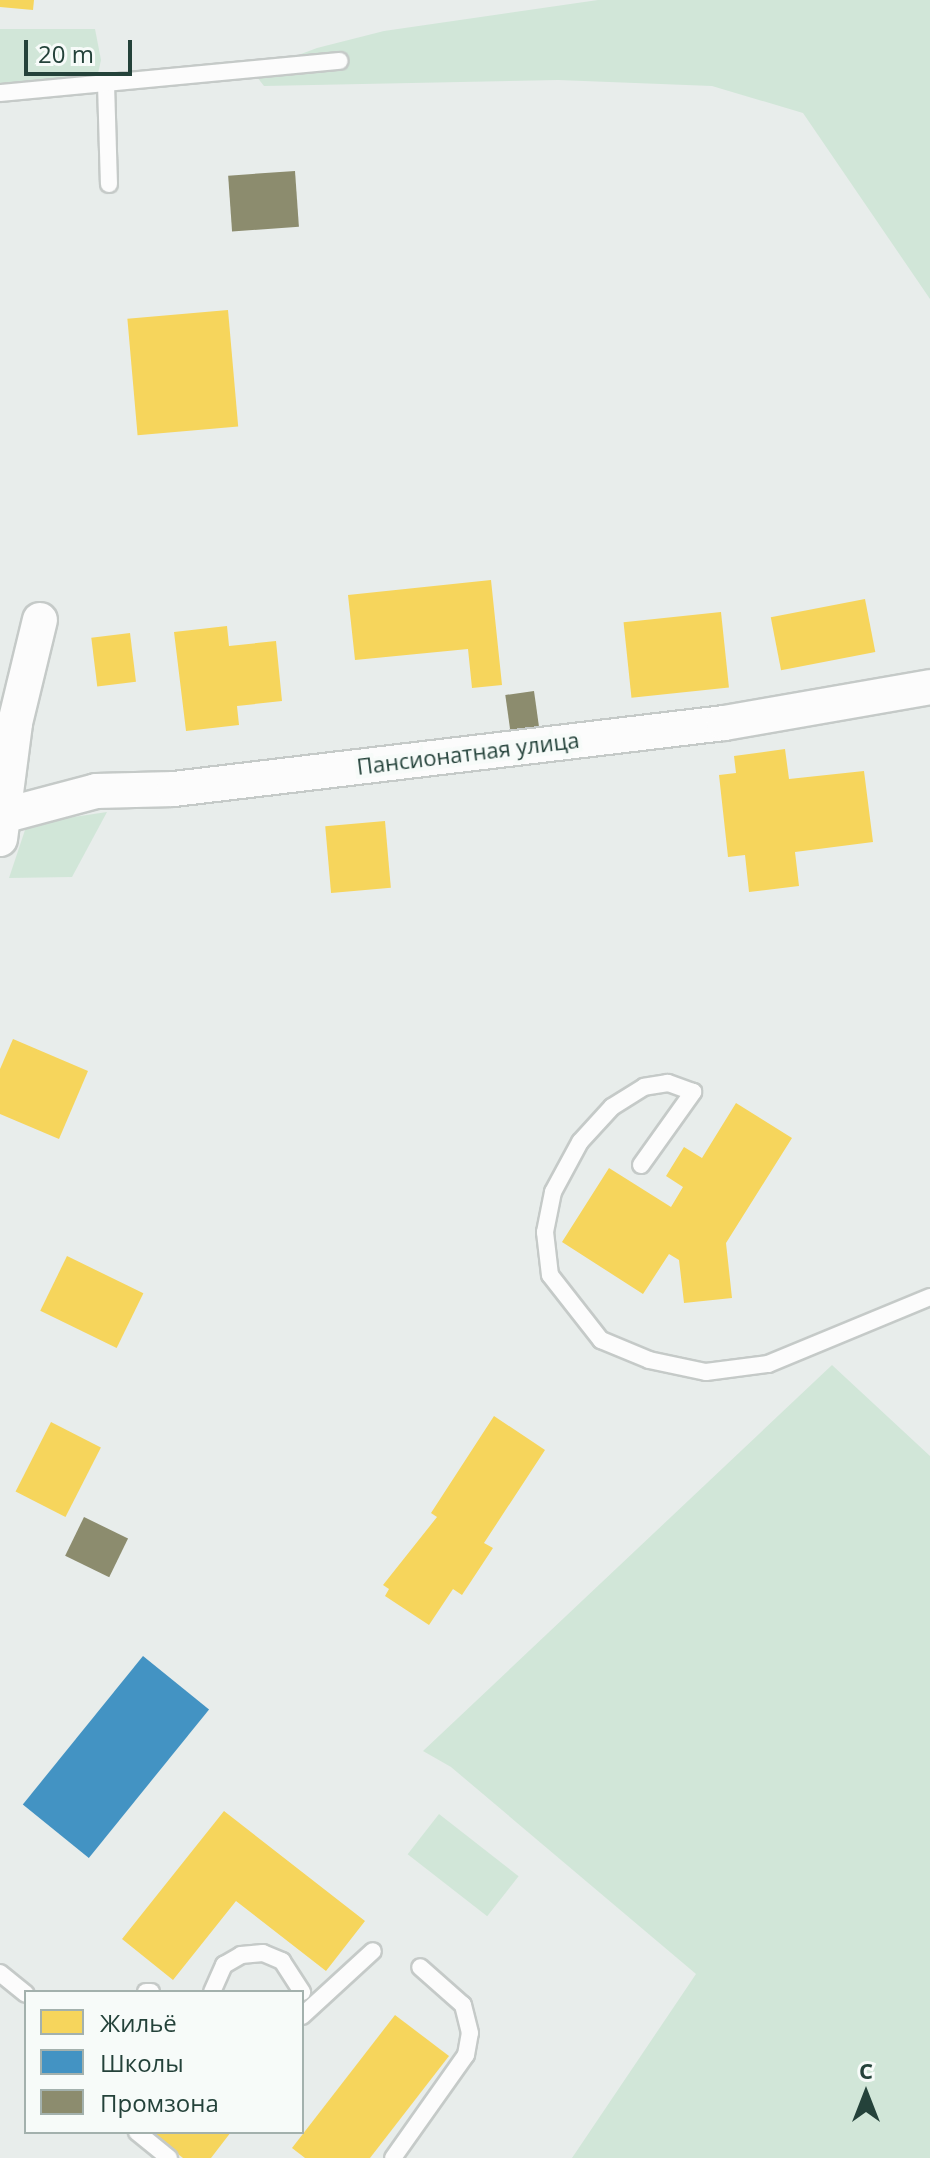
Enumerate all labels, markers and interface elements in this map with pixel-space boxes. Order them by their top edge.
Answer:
scale bar [28,24,136,74]
text: 20 m [38,37,94,70]
street label: Пансионатная улица [355,726,581,780]
legend [24,1990,304,2134]
text: Жильё [100,2006,177,2039]
text: Школы [100,2046,184,2079]
north arrow [826,2054,906,2134]
text: С [859,2055,873,2085]
text: Промзона [100,2086,219,2119]

